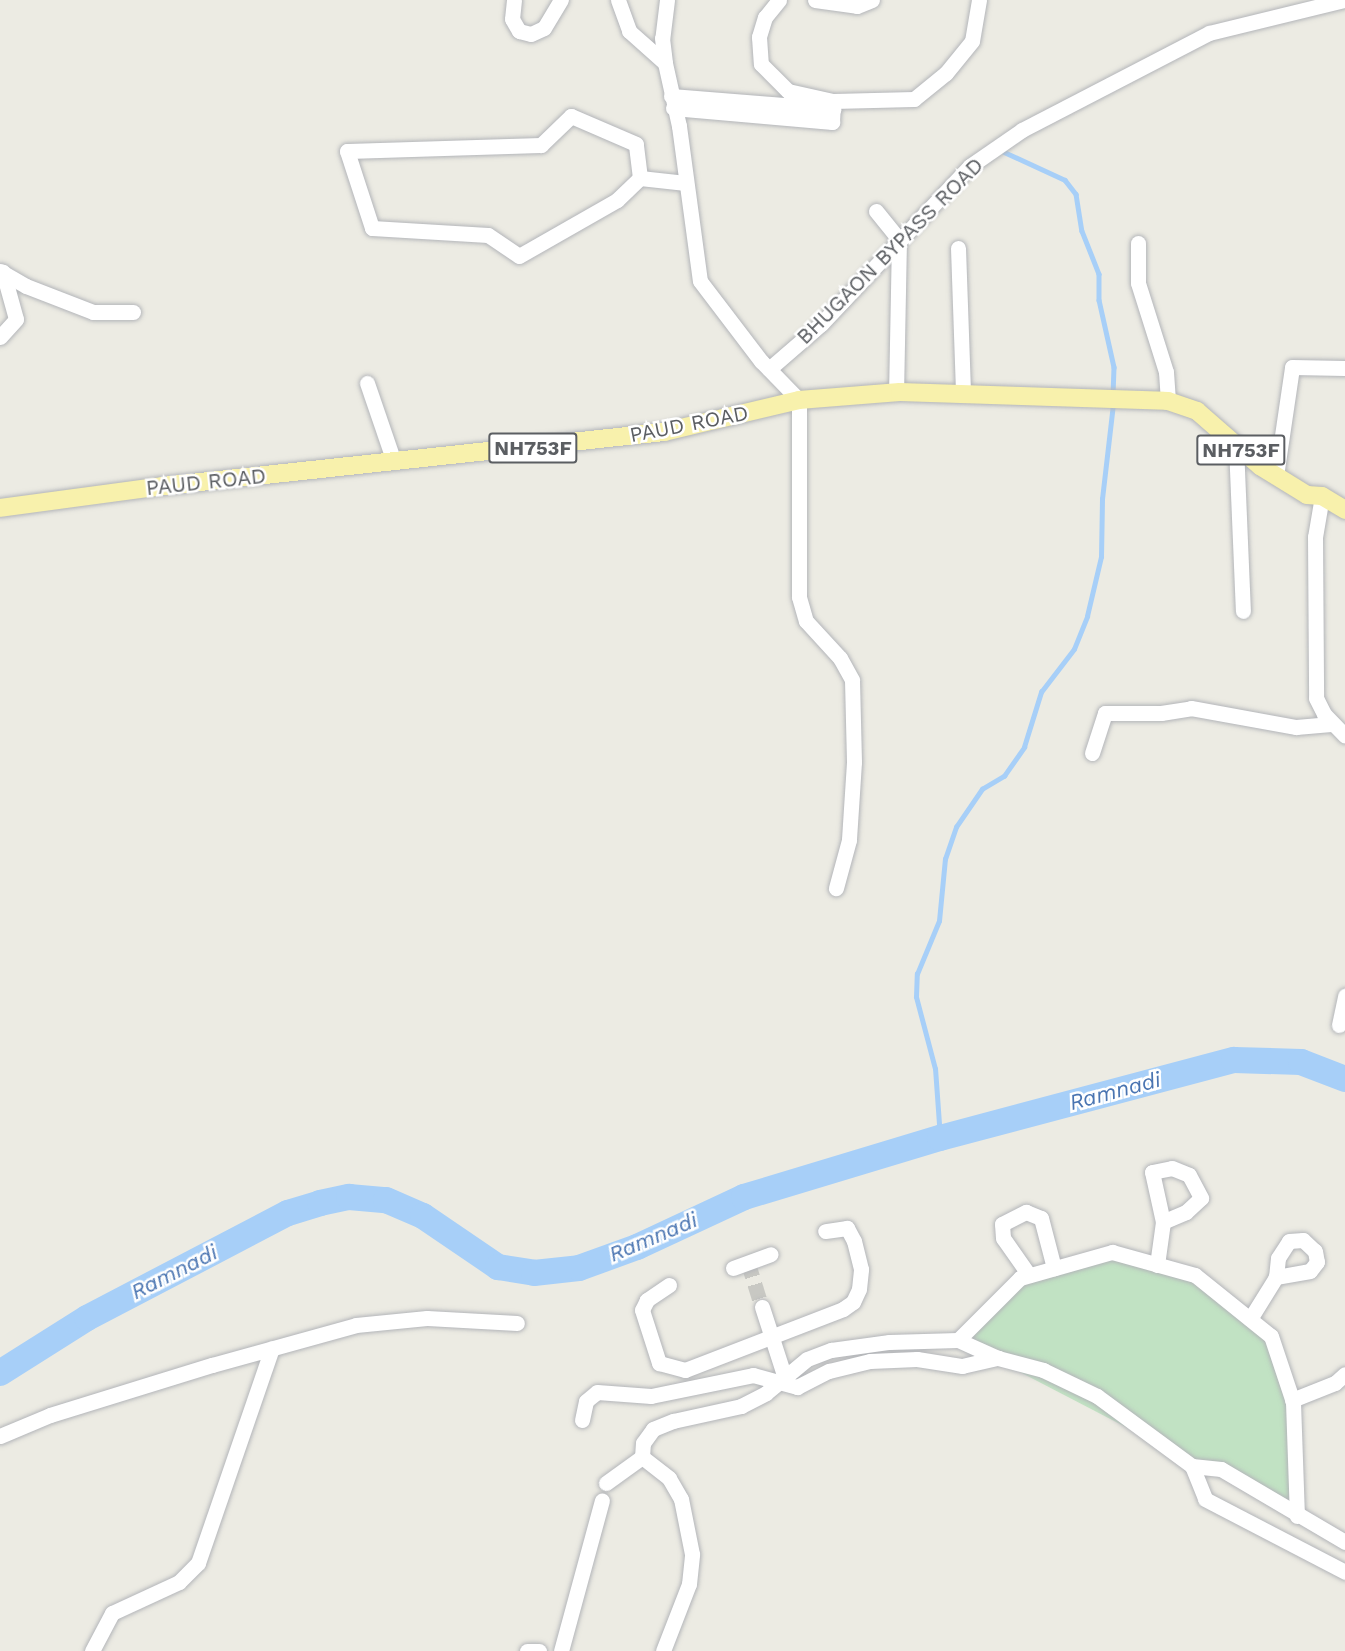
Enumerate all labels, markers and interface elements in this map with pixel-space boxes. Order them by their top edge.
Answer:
street label: BHUGAON BYPASS ROAD [791,152,989,350]
street label: PAUD ROAD [627,400,751,448]
road number: NH753F [488,431,578,465]
road number: NH753F [1196,433,1286,467]
street label: PAUD ROAD [145,463,267,501]
water label: Ramnadi [1066,1066,1164,1116]
water label: Ramnadi [605,1207,701,1267]
water label: Ramnadi [126,1239,222,1305]

